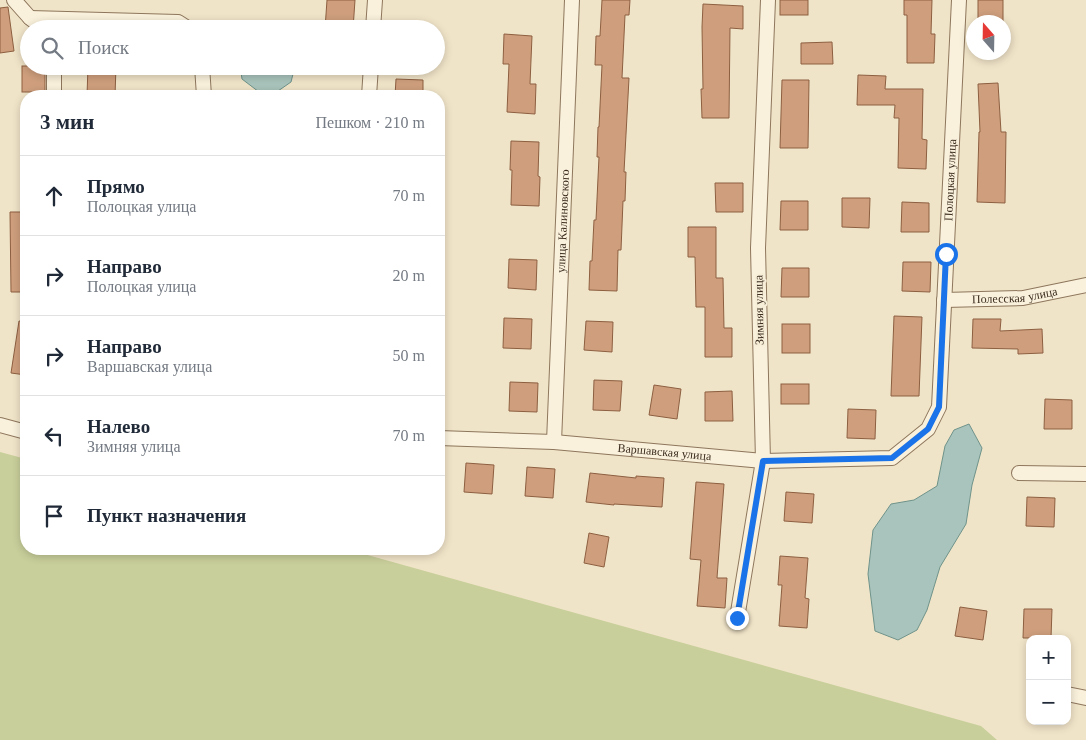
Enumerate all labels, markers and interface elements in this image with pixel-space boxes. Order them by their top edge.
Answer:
north arrow [966,15,1011,60]
search box [20,20,445,75]
icon: search [38,34,66,62]
text: Поиск [78,37,129,58]
text: 3 мин [40,110,94,134]
text: Пешком · 210 m [315,114,425,131]
street label: Полоцкая улица [941,138,959,221]
street label: улица Калиновского [554,169,572,273]
text: Прямо [87,176,145,197]
icon: ahead [40,182,68,210]
text: 70 m [393,187,425,204]
text: Полоцкая улица [87,198,196,215]
route start [935,243,958,266]
text: Направо [87,256,162,277]
icon: right [40,262,68,290]
text: 20 m [393,267,425,284]
street label: Зимняя улица [751,274,767,345]
text: Полоцкая улица [87,278,196,295]
street label: Полесская улица [972,284,1059,306]
text: Направо [87,336,162,357]
icon: right [40,342,68,370]
text: 50 m [393,347,425,364]
text: Варшавская улица [87,358,212,375]
text: Налево [87,416,150,437]
icon: left [40,422,68,450]
text: 70 m [393,427,425,444]
text: Зимняя улица [87,438,181,455]
street label: Варшавская улица [617,441,713,463]
icon: arrive [40,502,68,530]
text: Пункт назначения [87,505,246,526]
route end [726,607,749,630]
map controls [1026,635,1071,725]
button: + [1026,635,1071,680]
button: − [1026,680,1071,725]

